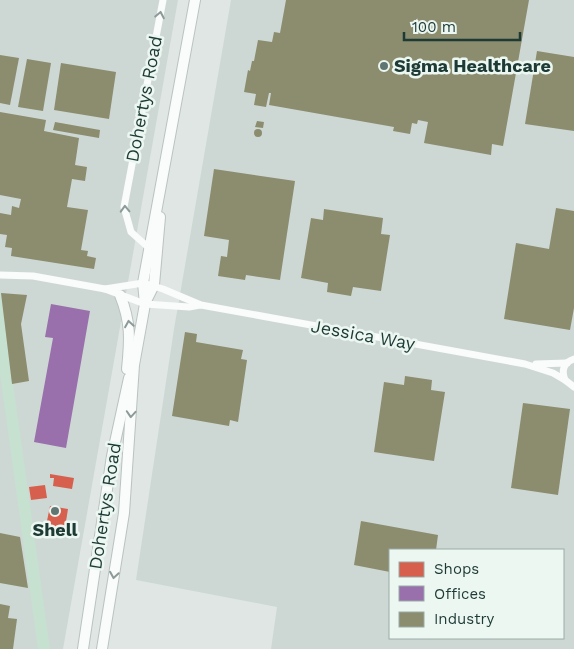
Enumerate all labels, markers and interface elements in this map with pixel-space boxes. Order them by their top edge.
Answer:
one-way arrow [154,10,164,19]
scale bar [404,10,520,42]
text: 100 m [412,18,456,36]
street label: Dohertys Road [121,34,166,164]
place label: Sigma Healthcare [394,55,551,76]
marker: Sigma Healthcare [378,60,390,72]
one-way arrow [120,204,131,212]
street label: Jessica Way [309,315,417,354]
one-way arrow [124,320,135,328]
one-way arrow [125,410,136,418]
street label: Dohertys Road [84,441,125,571]
marker: Shell [49,505,61,517]
place label: Shell [33,519,78,540]
legend [389,549,564,639]
text: Shops [434,560,479,578]
one-way arrow [109,571,119,580]
text: Offices [434,585,486,603]
text: Industry [434,610,495,628]

